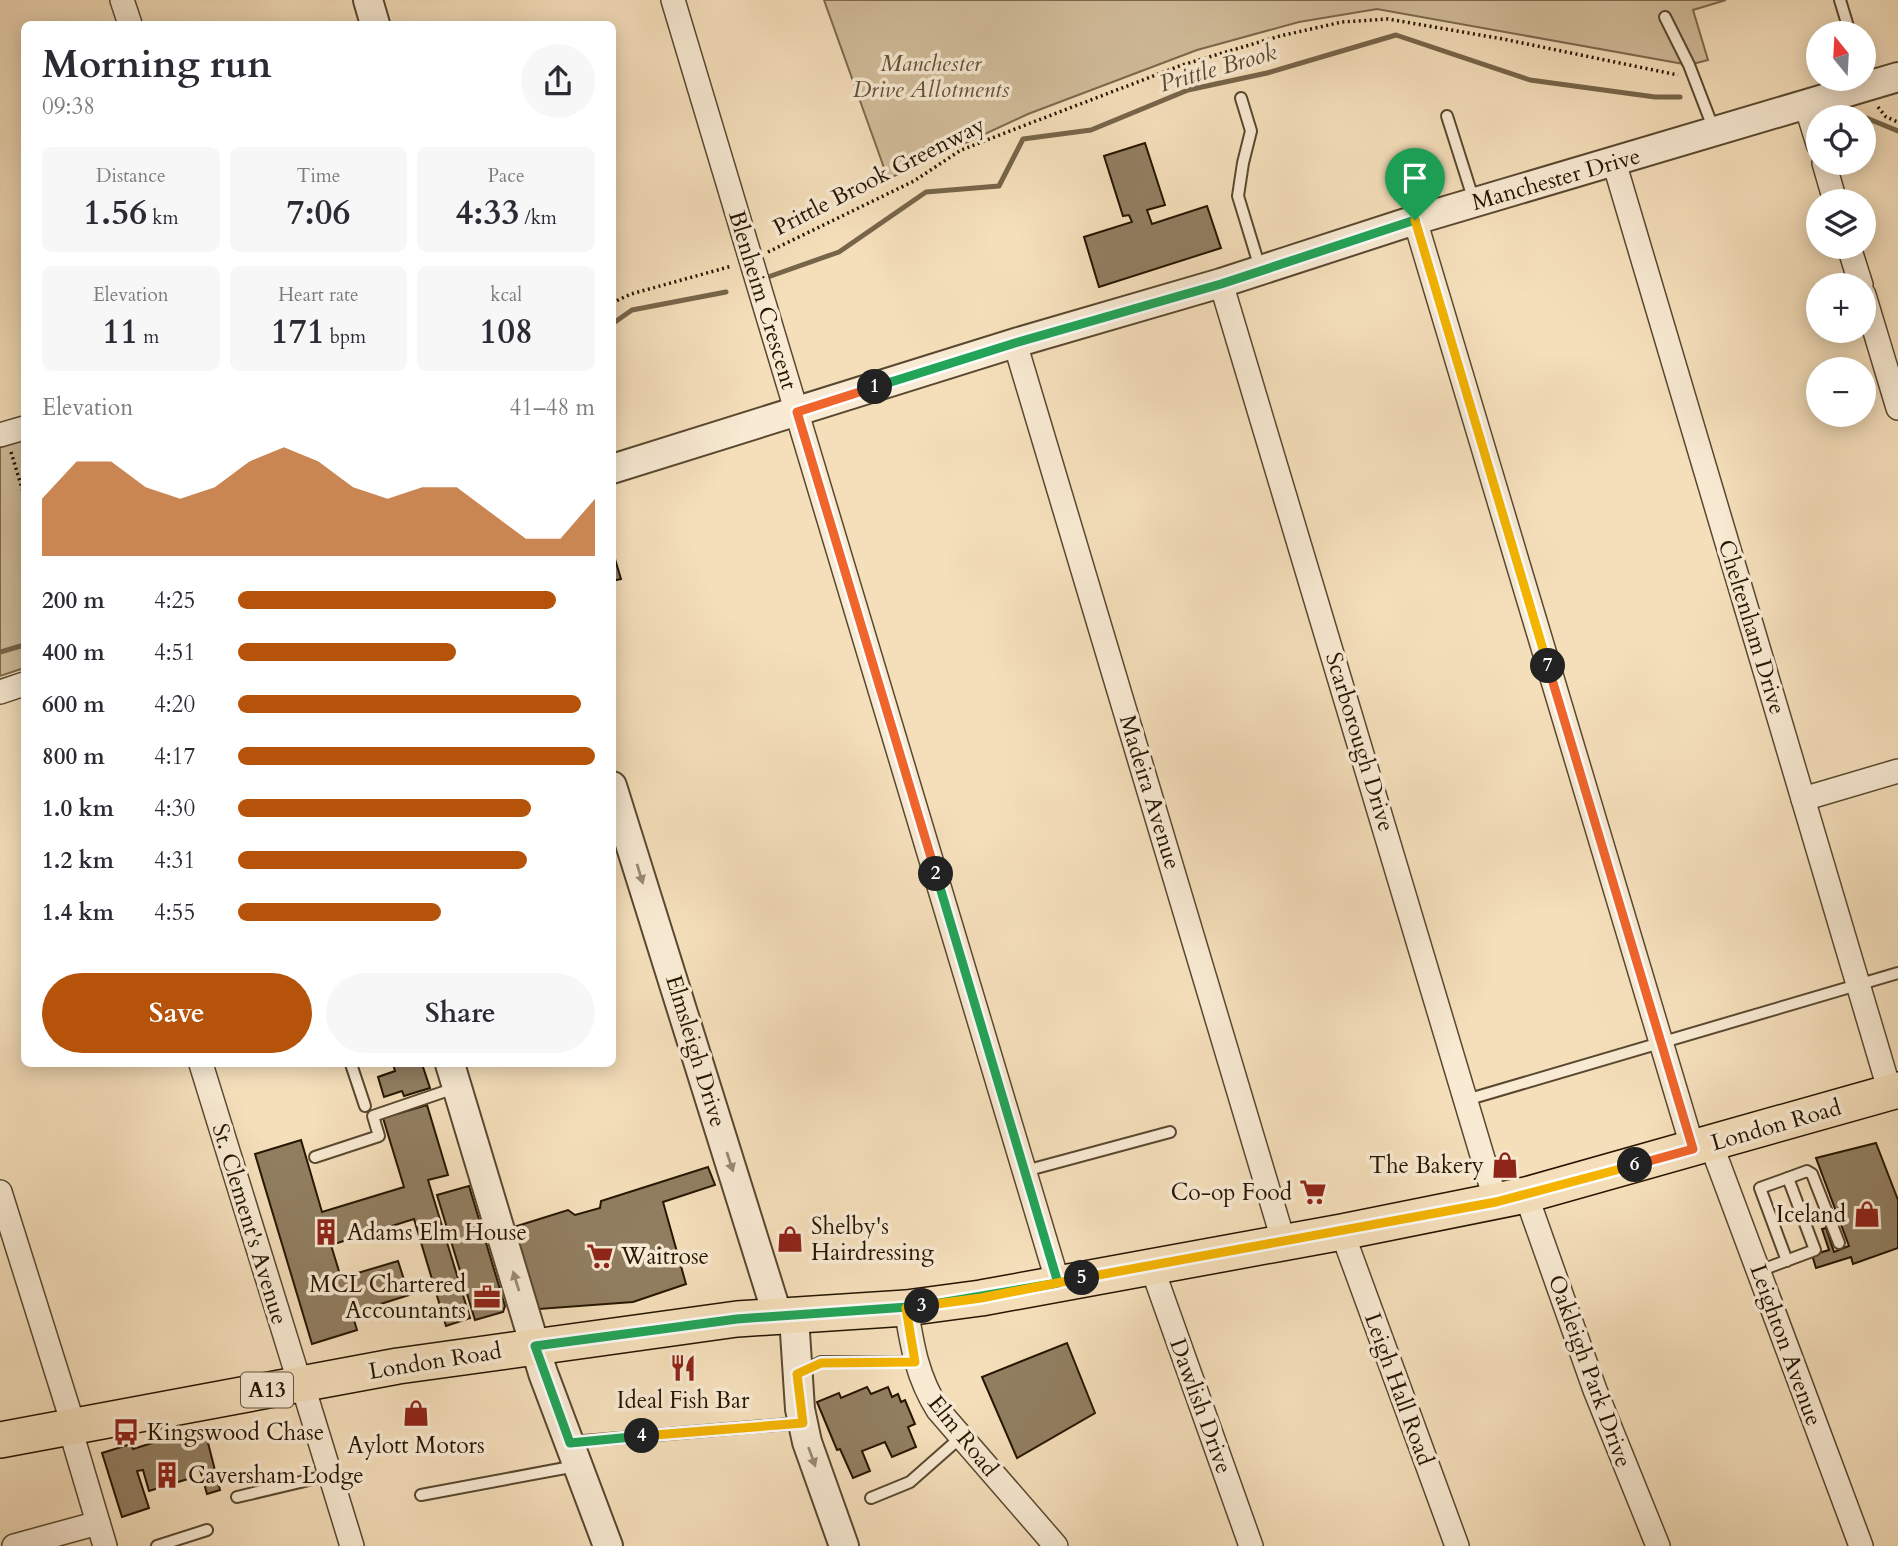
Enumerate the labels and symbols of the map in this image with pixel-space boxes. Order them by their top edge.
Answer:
north arrow [1806,21,1876,91]
water label: Prittle Brook [1156,36,1280,100]
park label: Manchester Drive Allotments [853,48,1009,105]
street label: Prittle Brook Greenway [768,109,990,243]
street label: Manchester Drive [1468,140,1644,218]
pin [1385,148,1445,220]
street label: Blenheim Crescent [721,207,805,393]
pin: 1 [858,370,892,404]
street label: Cheltenham Drive [1711,536,1793,718]
pin: 7 [1530,648,1566,684]
street label: Scarborough Drive [1318,649,1402,835]
street label: Madeira Avenue [1112,711,1188,873]
pin: 2 [918,856,954,892]
one-way arrow [636,864,646,885]
street label: Elmsleigh Drive [658,971,734,1131]
street label: London Road [1707,1091,1845,1158]
street label: St. Clement's Avenue [205,1120,295,1328]
pin: 6 [1618,1148,1652,1182]
place label: The Bakery [1369,1150,1484,1181]
shop icon: The Bakery [1490,1150,1520,1180]
one-way arrow [726,1151,736,1172]
place label: Co-op Food [1171,1177,1293,1208]
supermarket icon: Co-op Food [1298,1177,1328,1207]
place label: Iceland [1776,1199,1847,1230]
shop icon: Iceland [1852,1199,1882,1229]
place label: Shelby's Hairdressing [811,1211,934,1268]
building icon: Adams Elm House [311,1217,341,1247]
place label: Adams Elm House [347,1217,527,1248]
shop icon: Shelby's Hairdressing [775,1224,805,1254]
supermarket icon: Waitrose [585,1241,615,1271]
place label: Waitrose [620,1241,709,1272]
pin: 5 [1064,1260,1100,1296]
street label: Leighton Avenue [1742,1260,1830,1430]
place label: MCL Chartered Accountants [309,1269,467,1326]
one-way arrow [510,1270,520,1291]
street label: Oakleigh Park Drive [1541,1270,1639,1472]
office icon: MCL Chartered Accountants [472,1282,502,1312]
pin: 3 [904,1288,940,1324]
street label: Leigh Hall Road [1357,1308,1441,1470]
street label: Dawlish Drive [1162,1334,1240,1478]
street label: London Road [366,1335,504,1387]
restaurant icon: Ideal Fish Bar [668,1353,698,1383]
road number: A13 [241,1372,293,1408]
place label: Ideal Fish Bar [617,1385,750,1416]
street label: Elm Road [921,1389,1006,1484]
shop icon: Aylott Motors [401,1398,431,1428]
bus stop icon: Kingswood Chase [111,1417,141,1447]
place label: Kingswood Chase [147,1417,324,1448]
pin: 4 [624,1418,660,1454]
place label: Aylott Motors [347,1430,485,1461]
one-way arrow [807,1446,818,1467]
building icon: Caversham Lodge [152,1460,182,1490]
place label: Caversham Lodge [188,1460,364,1491]

